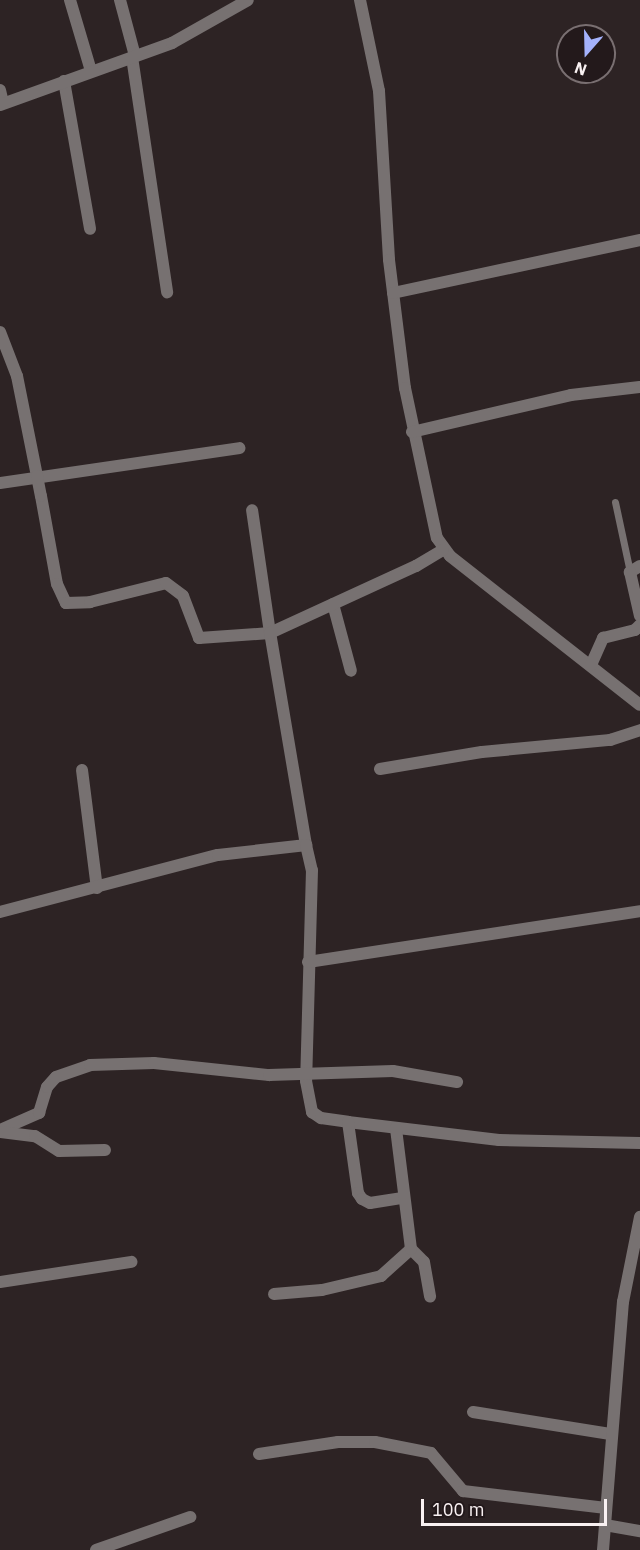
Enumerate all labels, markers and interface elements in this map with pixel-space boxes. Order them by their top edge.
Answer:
north arrow [556,24,616,84]
text: N [572,58,589,80]
scale bar [424,1487,610,1525]
text: 100 m [432,1498,484,1521]

